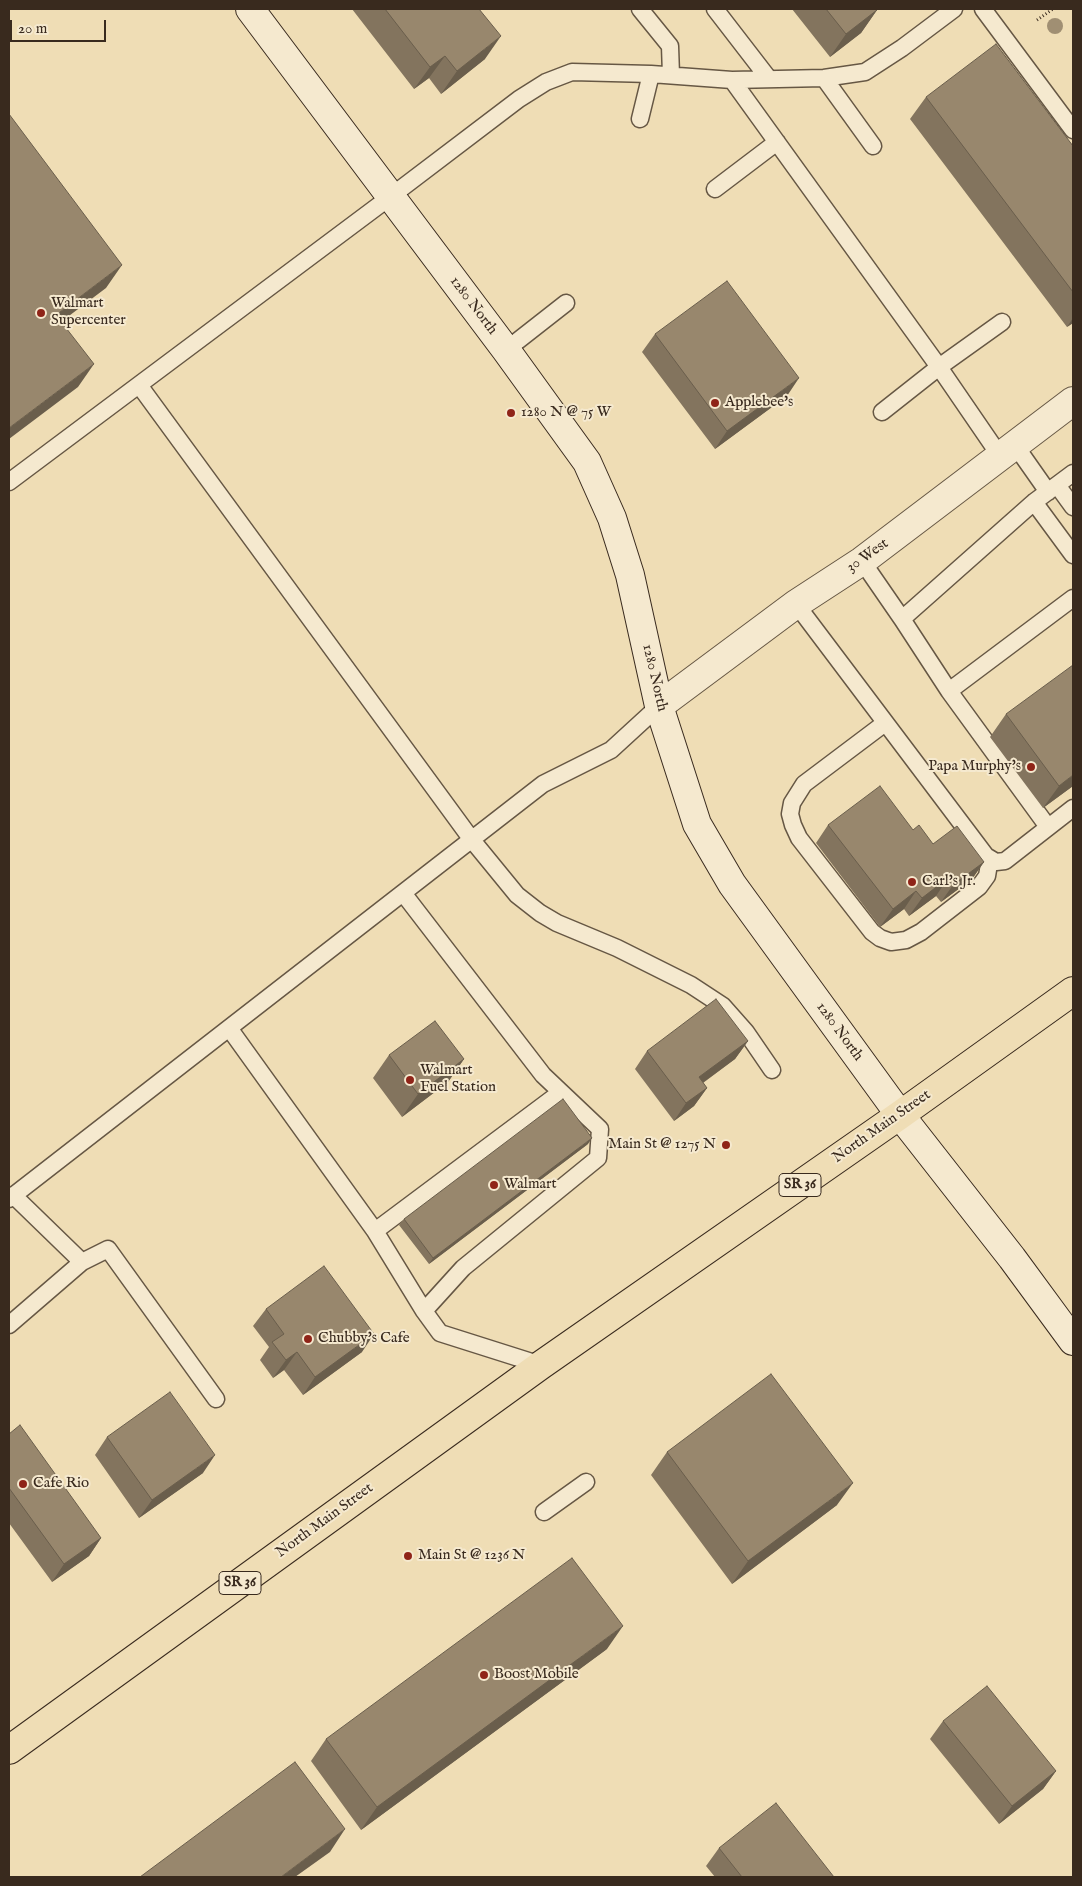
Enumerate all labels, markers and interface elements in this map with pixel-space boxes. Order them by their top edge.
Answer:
scale bar [12,10,109,42]
text: 20 m [18,19,47,38]
street label: 1280 North [445,273,501,339]
place label: Walmart Supercenter [51,295,126,330]
marker: Walmart Supercenter [35,307,47,319]
place label: Applebee's [725,394,793,412]
marker: Applebee's [709,397,721,409]
place label: 1280 N @ 75 W [521,404,611,422]
marker: 1280 N @ 75 W [505,407,517,419]
street label: 30 West [844,535,892,577]
street label: 1280 North [638,643,670,713]
place label: Papa Murphy's [928,758,1021,776]
marker: Papa Murphy's [1025,761,1037,773]
place label: Carl's Jr. [922,873,976,891]
marker: Carl's Jr. [906,876,918,888]
street label: 1280 North [812,999,866,1065]
place label: Walmart Fuel Station [420,1062,496,1097]
marker: Walmart Fuel Station [404,1074,416,1086]
street label: North Main Street [829,1086,935,1168]
place label: Main St @ 1275 N [608,1136,716,1154]
marker: Main St @ 1275 N [720,1139,732,1151]
road number: SR 36 [779,1174,821,1196]
place label: Walmart [504,1176,557,1194]
marker: Walmart [488,1179,500,1191]
place label: Chubby's Cafe [318,1330,410,1348]
marker: Chubby's Cafe [302,1333,314,1345]
place label: Cafe Rio [33,1475,89,1493]
marker: Cafe Rio [17,1478,29,1490]
street label: North Main Street [273,1480,377,1562]
place label: Main St @ 1236 N [418,1547,525,1565]
marker: Main St @ 1236 N [402,1550,414,1562]
road number: SR 36 [219,1572,261,1595]
place label: Boost Mobile [494,1666,579,1684]
marker: Boost Mobile [478,1669,490,1681]

